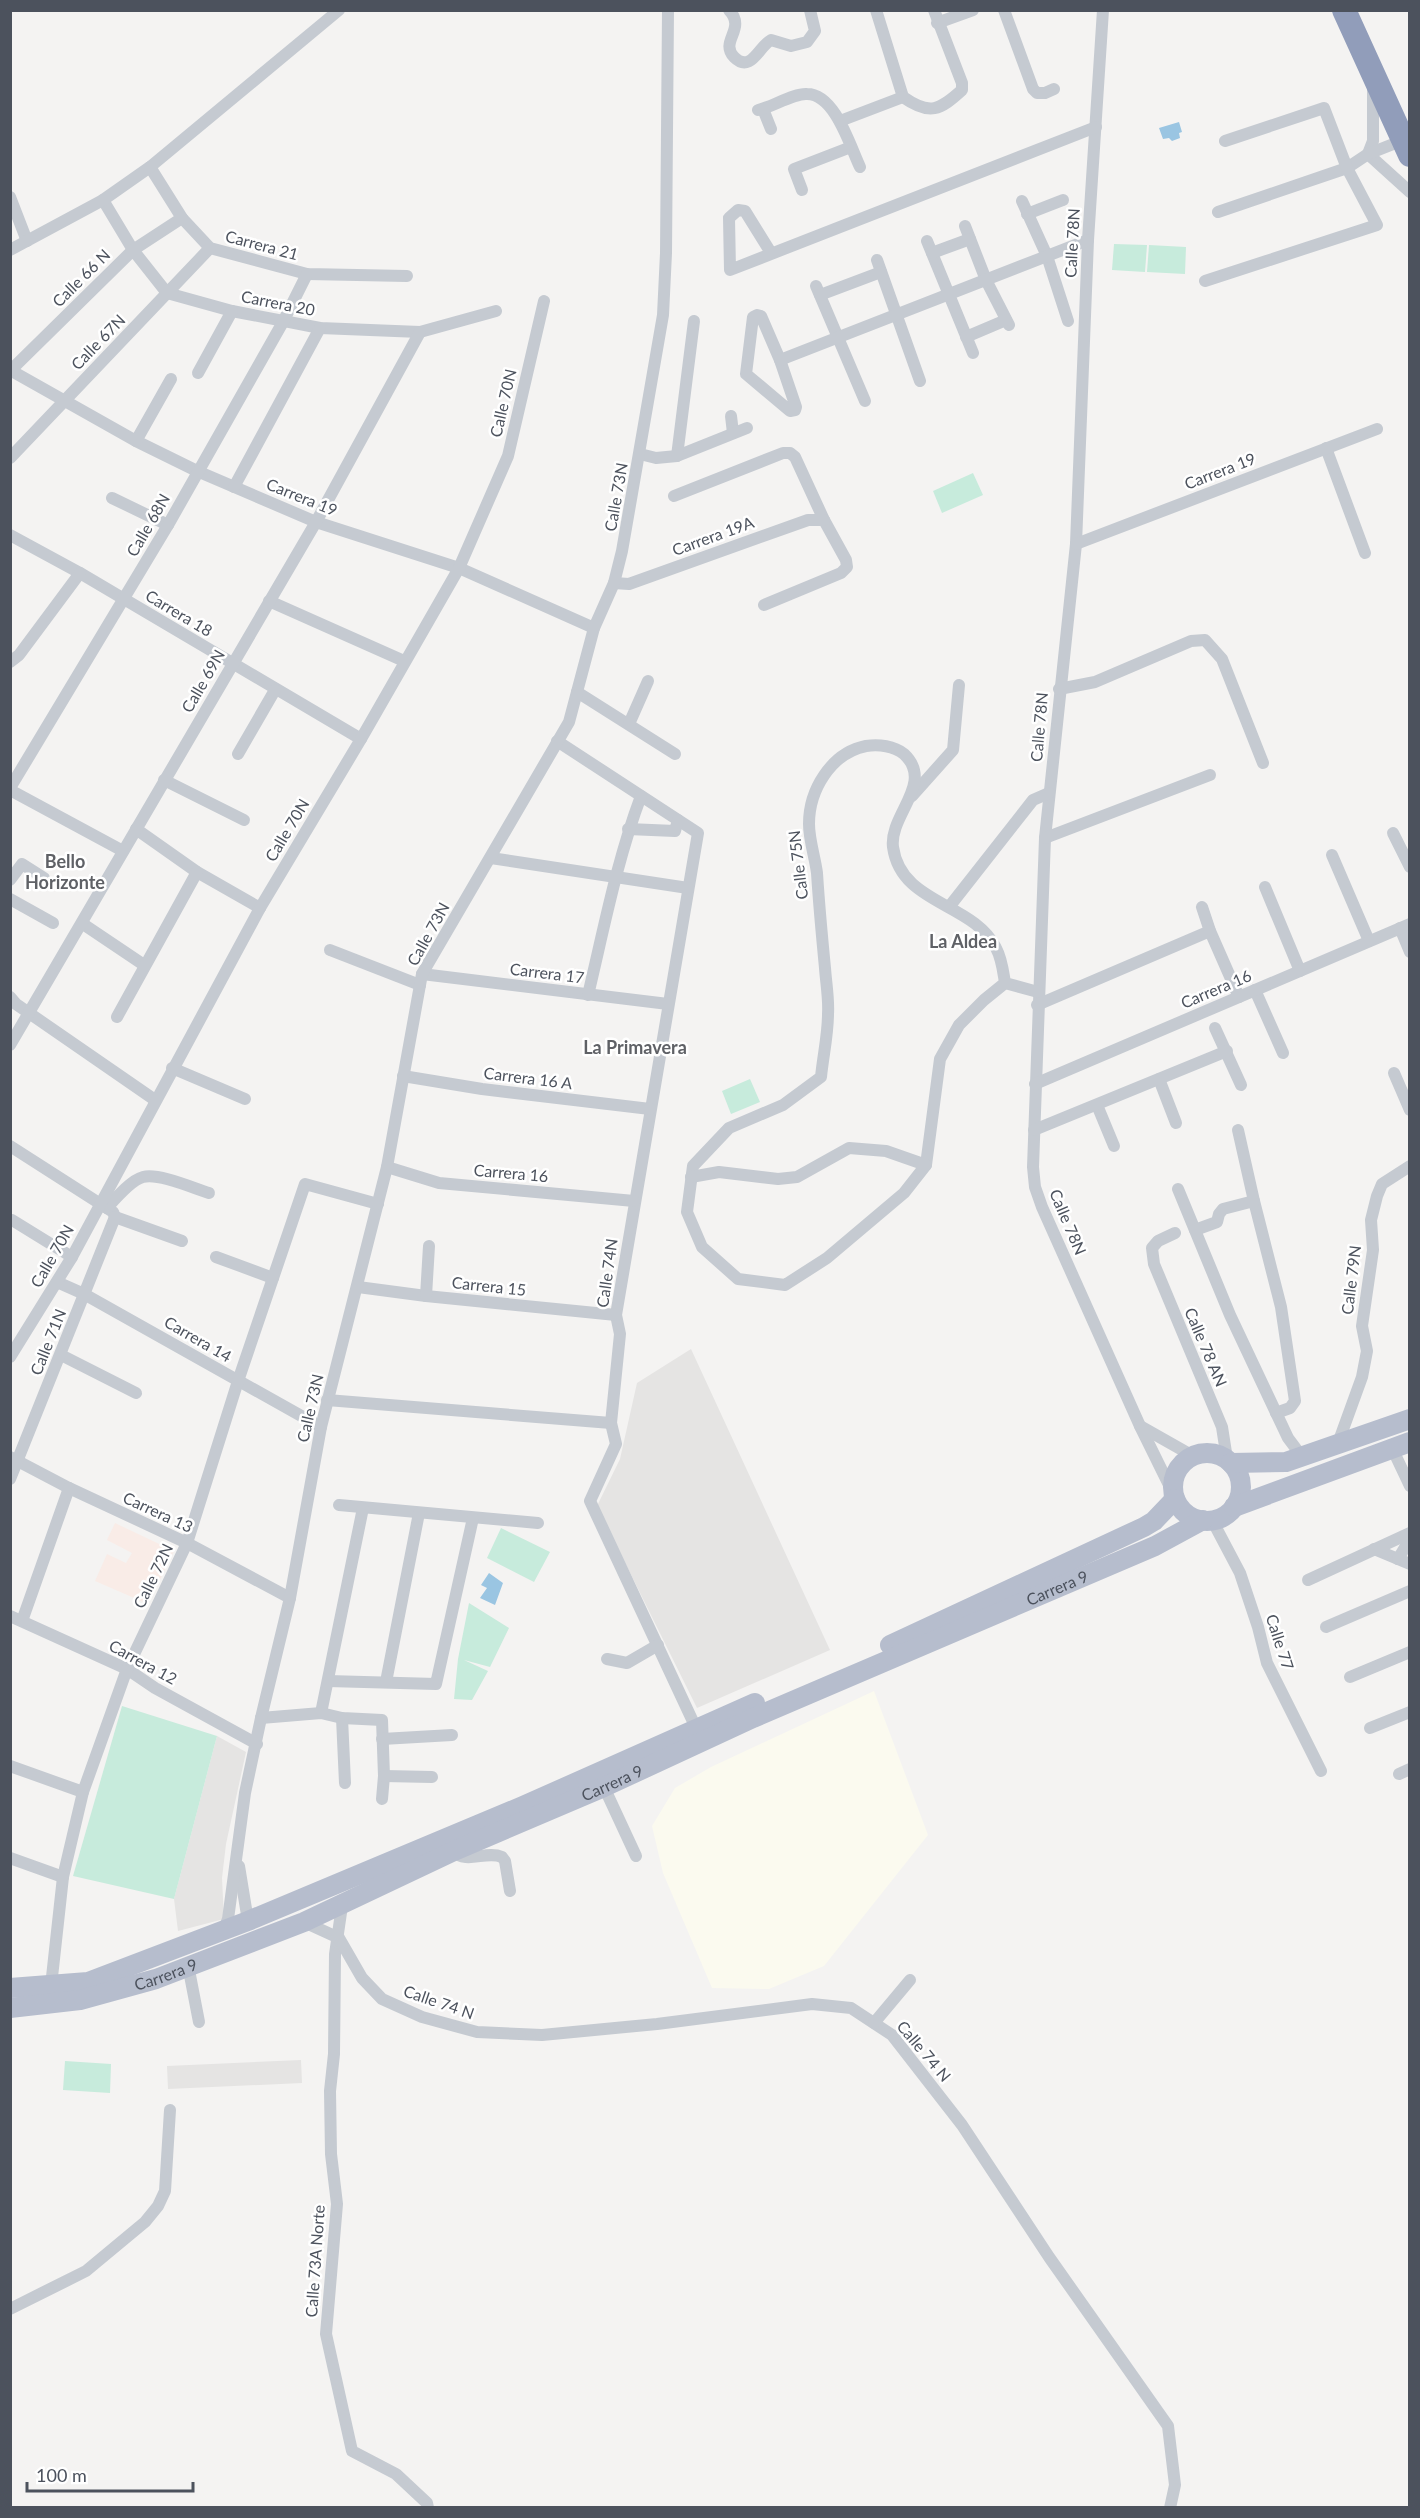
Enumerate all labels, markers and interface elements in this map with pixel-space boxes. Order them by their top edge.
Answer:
street label: Calle 78N [1060,208,1083,278]
street label: Carrera 21 [224,226,301,263]
street label: Calle 66 N [48,245,113,310]
street label: Carrera 20 [240,286,317,319]
street label: Calle 67N [67,310,129,373]
street label: Calle 70N [485,367,520,439]
street label: Carrera 19 [1182,448,1258,493]
street label: Calle 73N [600,461,631,533]
street label: Carrera 19 [264,474,340,519]
street label: Calle 68N [122,490,173,560]
street label: Carrera 19A [669,512,756,559]
street label: Carrera 18 [142,585,216,640]
street label: Calle 69N [177,646,228,716]
street label: Calle 78N [1026,692,1051,762]
street label: Calle 70N [261,795,313,864]
street label: Calle 75N [784,829,811,901]
district label: Bello Horizonte [25,850,105,893]
street label: Calle 73N [402,899,453,969]
district label: La Aldea [929,930,997,952]
street label: Carrera 17 [509,959,585,986]
street label: Carrera 16 [1178,965,1254,1012]
district label: La Primavera [583,1036,687,1058]
street label: Carrera 16 A [483,1063,574,1092]
street label: Carrera 16 [473,1160,549,1185]
street label: Calle 78N [1046,1186,1091,1258]
street label: Calle 70N [26,1221,77,1291]
street label: Calle 74N [592,1237,621,1309]
street label: Calle 79N [1337,1244,1364,1316]
street label: Carrera 15 [451,1272,527,1299]
street label: Calle 78 AN [1181,1304,1232,1389]
street label: Calle 71N [26,1306,69,1378]
street label: Carrera 14 [161,1312,235,1365]
street label: Calle 73N [292,1372,327,1444]
street label: Carrera 13 [120,1487,196,1536]
street label: Calle 72N [129,1540,176,1611]
street label: Carrera 9 [1023,1566,1091,1609]
street label: Calle 77 [1263,1612,1298,1672]
street label: Carrera 12 [106,1635,181,1688]
street label: Carrera 9 [578,1760,646,1805]
street label: Carrera 9 [132,1954,200,1994]
street label: Calle 74 N [401,1981,477,2022]
street label: Calle 74 N [893,2016,955,2085]
street label: Calle 73A Norte [301,2204,328,2318]
scale bar [27,2455,194,2493]
text: 100 m [36,2464,87,2486]

